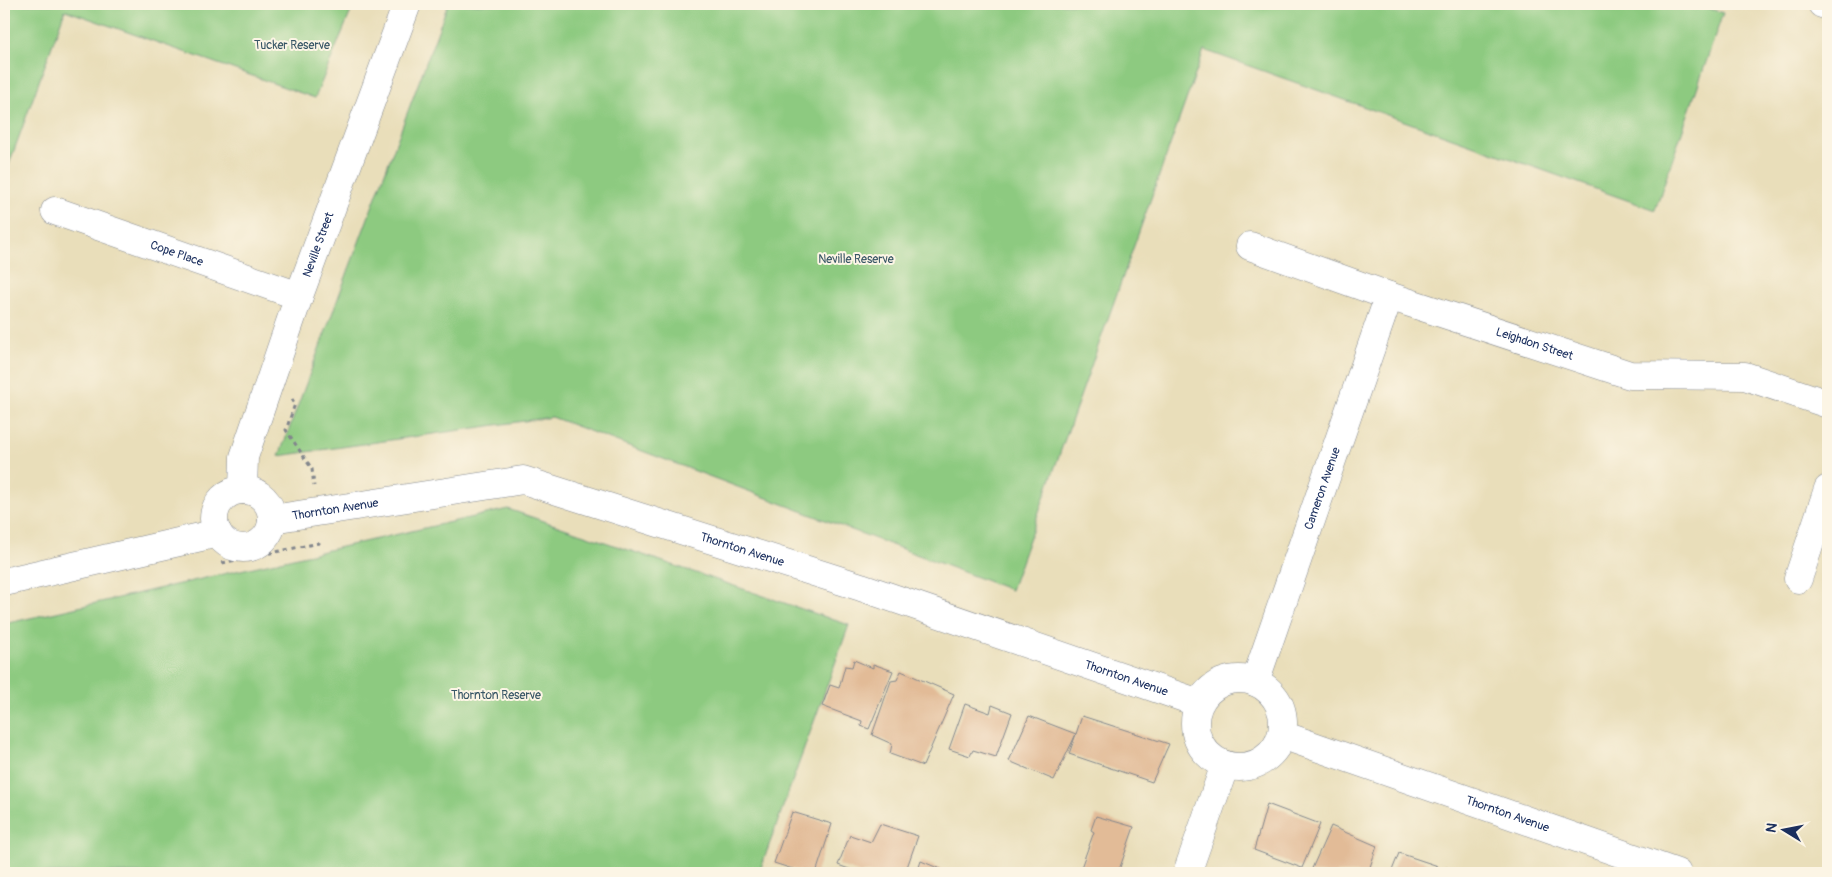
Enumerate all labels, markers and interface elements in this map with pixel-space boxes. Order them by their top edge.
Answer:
park label: Tucker Reserve [254,38,330,53]
street label: Neville Street [300,210,337,279]
street label: Cope Place [148,238,205,270]
park label: Neville Reserve [818,252,894,267]
street label: Leighdon Street [1494,325,1575,364]
street label: Cameron Avenue [1301,445,1344,532]
street label: Thornton Avenue [291,496,380,524]
street label: Thornton Avenue [698,530,786,570]
street label: Thornton Avenue [1082,657,1170,700]
park label: Thornton Reserve [451,688,541,703]
street label: Thornton Avenue [1464,793,1551,836]
north arrow [1760,804,1810,854]
text: N [1762,822,1781,834]

